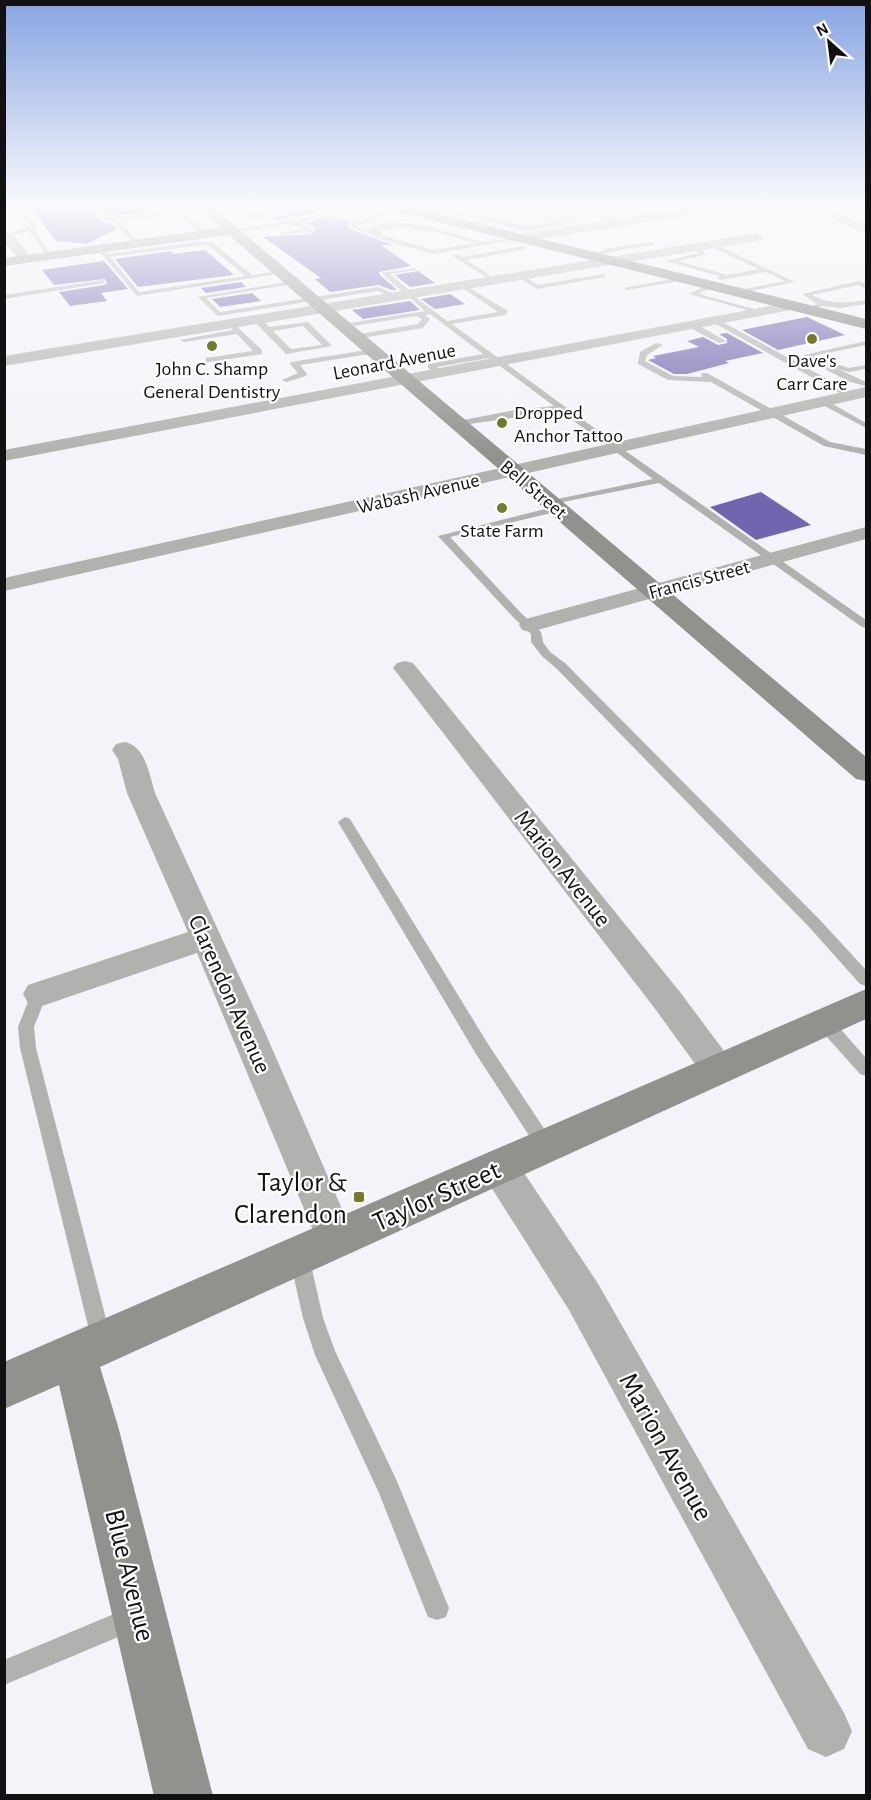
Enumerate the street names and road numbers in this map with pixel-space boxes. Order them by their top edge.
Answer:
street label: Leonard Avenue [331,340,457,384]
street label: Bell Street [496,456,571,524]
street label: Wabash Avenue [355,470,481,518]
street label: Francis Street [646,557,753,603]
street label: Marion Avenue [509,806,615,932]
street label: Clarendon Avenue [183,912,275,1077]
street label: Taylor Street [369,1156,505,1237]
street label: Marion Avenue [613,1368,717,1526]
street label: Blue Avenue [99,1506,159,1645]

